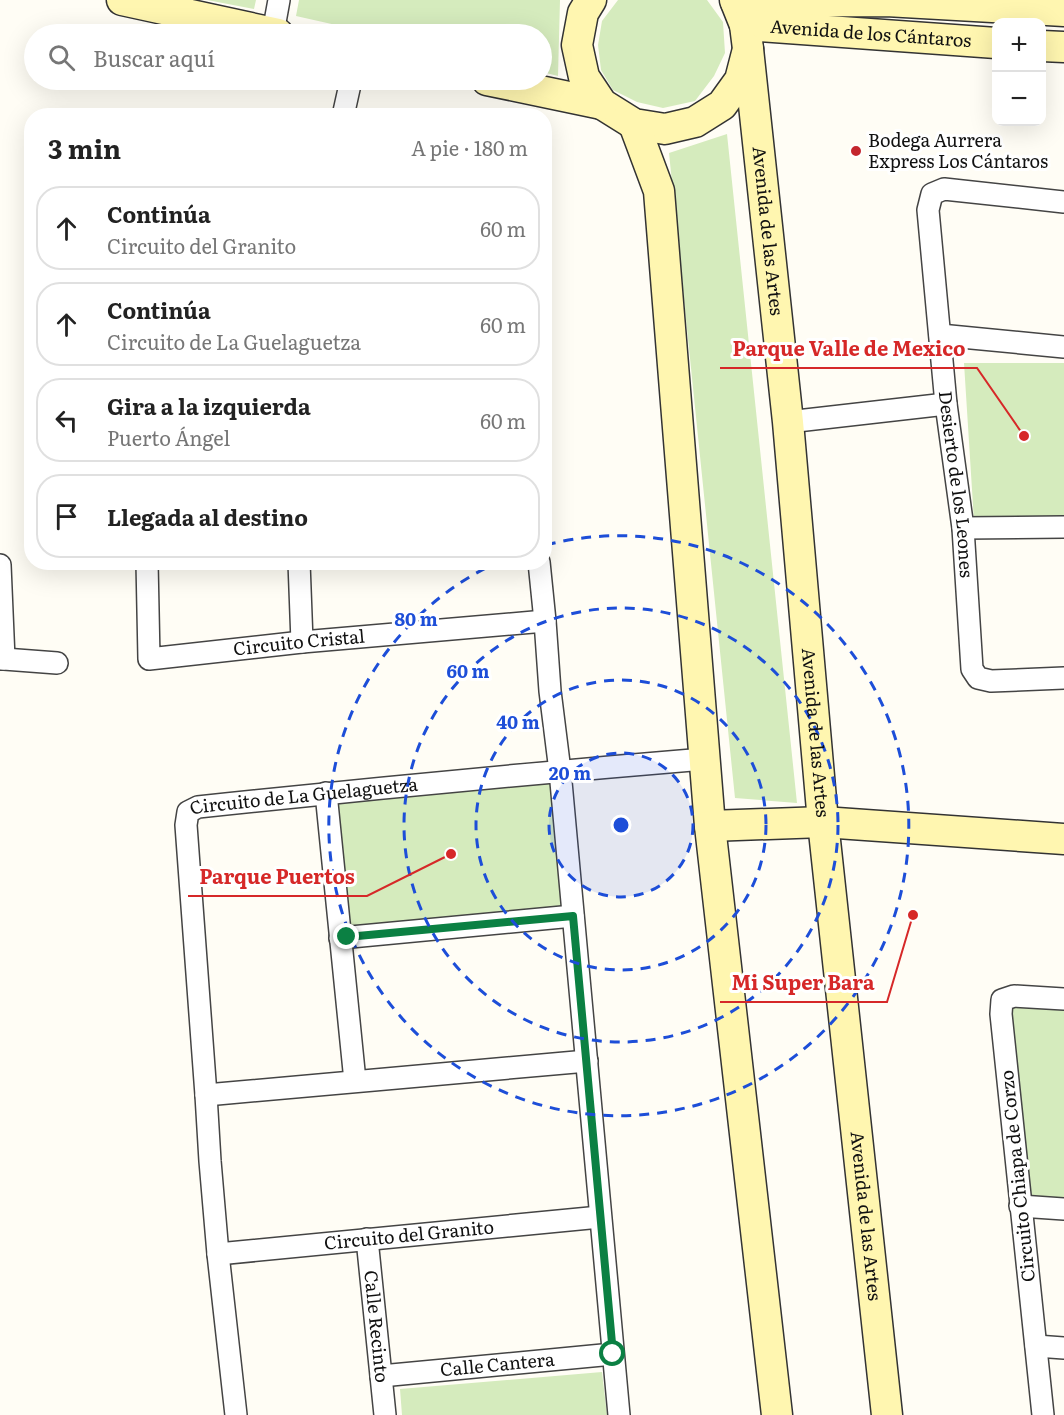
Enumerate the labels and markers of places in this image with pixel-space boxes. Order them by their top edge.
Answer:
place label: Bodega Aurrera Express Los Cántaros [868,126,1048,174]
marker: Bodega Aurrera Express Los Cántaros [849,144,863,158]
callout: Parque Valle de Mexico [720,330,977,368]
centre of rings [611,815,631,835]
callout: Parque Puertos [188,858,367,896]
callout: Mi Super Bara [720,964,887,1002]

